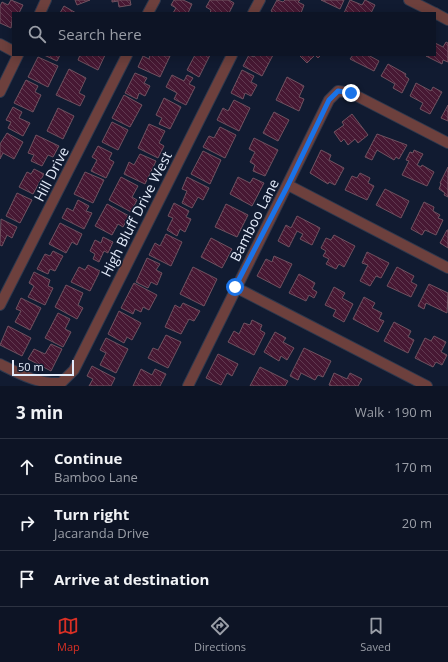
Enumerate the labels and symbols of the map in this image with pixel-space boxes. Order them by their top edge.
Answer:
route end [342,84,360,102]
street label: Hill Drive [29,143,73,205]
street label: High Bluff Drive West [96,148,176,280]
street label: Bamboo Lane [225,175,283,265]
route start [226,278,244,296]
scale bar [12,358,74,377]

